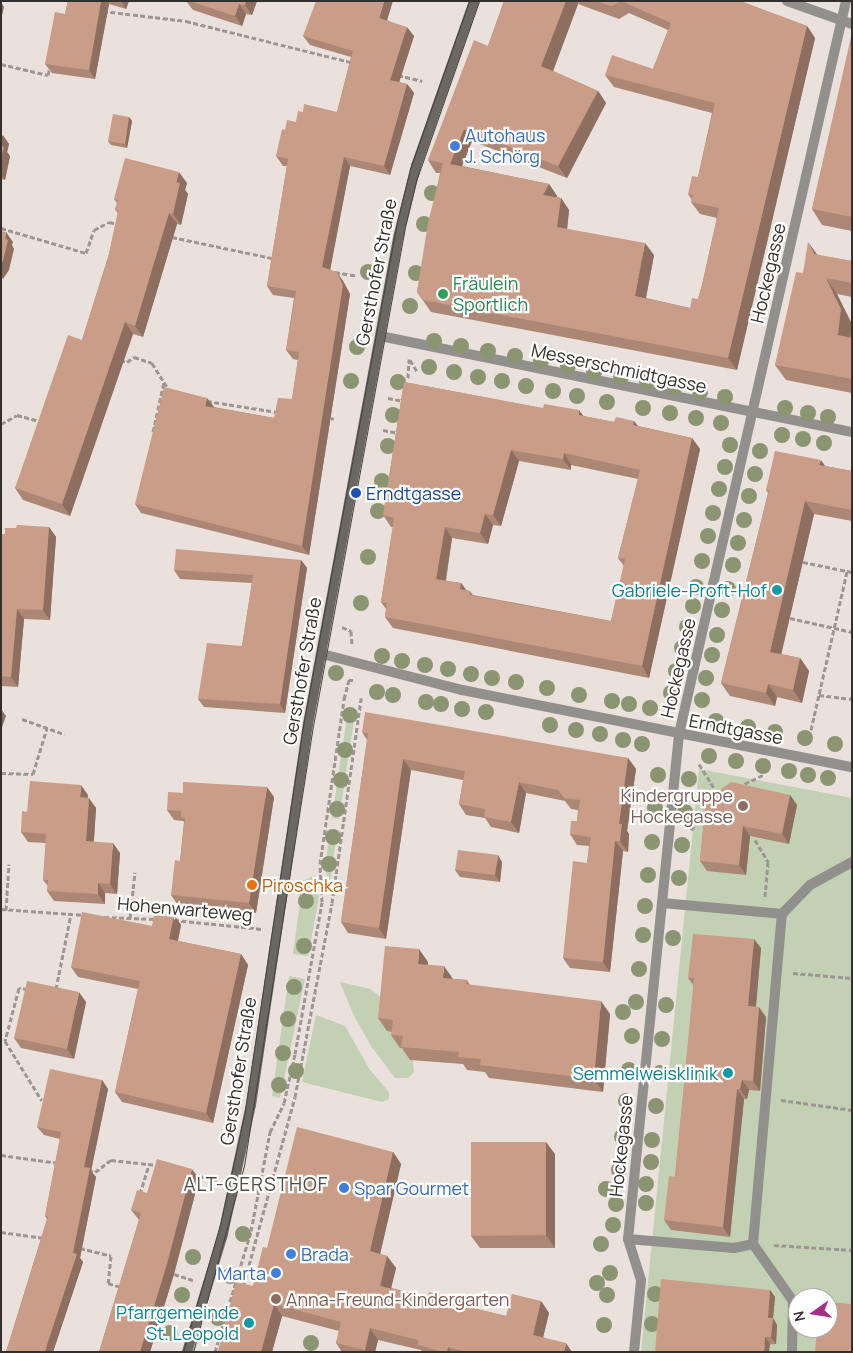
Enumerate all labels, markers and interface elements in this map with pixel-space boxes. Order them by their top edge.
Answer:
place label: Autohaus J. Schörg [465,125,545,168]
marker: Autohaus J. Schörg [449,140,461,152]
street label: Gersthofer Straße [351,196,401,348]
street label: Hockegasse [746,221,790,325]
place label: Fräulein Sportlich [453,273,528,316]
marker: Fräulein Sportlich [437,288,449,300]
street label: Messerschmidtgasse [529,339,709,397]
place label: Erndtgasse [366,482,461,504]
marker: Erndtgasse [350,487,362,499]
place label: Gabriele-Proft-Hof [612,579,767,601]
marker: Gabriele-Proft-Hof [771,584,783,596]
street label: Gersthofer Straße [278,595,326,747]
street label: Hockegasse [656,616,700,720]
street label: Erndtgasse [687,709,785,749]
place label: Kindergruppe Hockegasse [620,785,733,828]
marker: Kindergruppe Hockegasse [737,800,749,812]
place label: Piroschka [262,874,343,896]
marker: Piroschka [246,879,258,891]
street label: Hohenwarteweg [116,892,254,926]
street label: Gersthofer Straße [216,995,260,1147]
place label: Semmelweisklinik [573,1062,718,1084]
marker: Semmelweisklinik [722,1067,734,1079]
street label: Hockegasse [605,1094,637,1198]
district label: ALT-GERSTHOF [181,1174,331,1196]
place label: Spar Gourmet [354,1177,469,1199]
marker: Spar Gourmet [338,1182,350,1194]
place label: Brada [301,1243,349,1265]
marker: Brada [285,1248,297,1260]
place label: Marta [217,1262,266,1284]
marker: Marta [270,1267,282,1279]
place label: Anna-Freund-Kindergarten [286,1288,510,1310]
north arrow [788,1288,838,1338]
marker: Anna-Freund-Kindergarten [270,1293,282,1305]
place label: Pfarrgemeinde St. Leopold [116,1302,239,1345]
text: N [788,1309,809,1323]
marker: Pfarrgemeinde St. Leopold [243,1317,255,1329]

